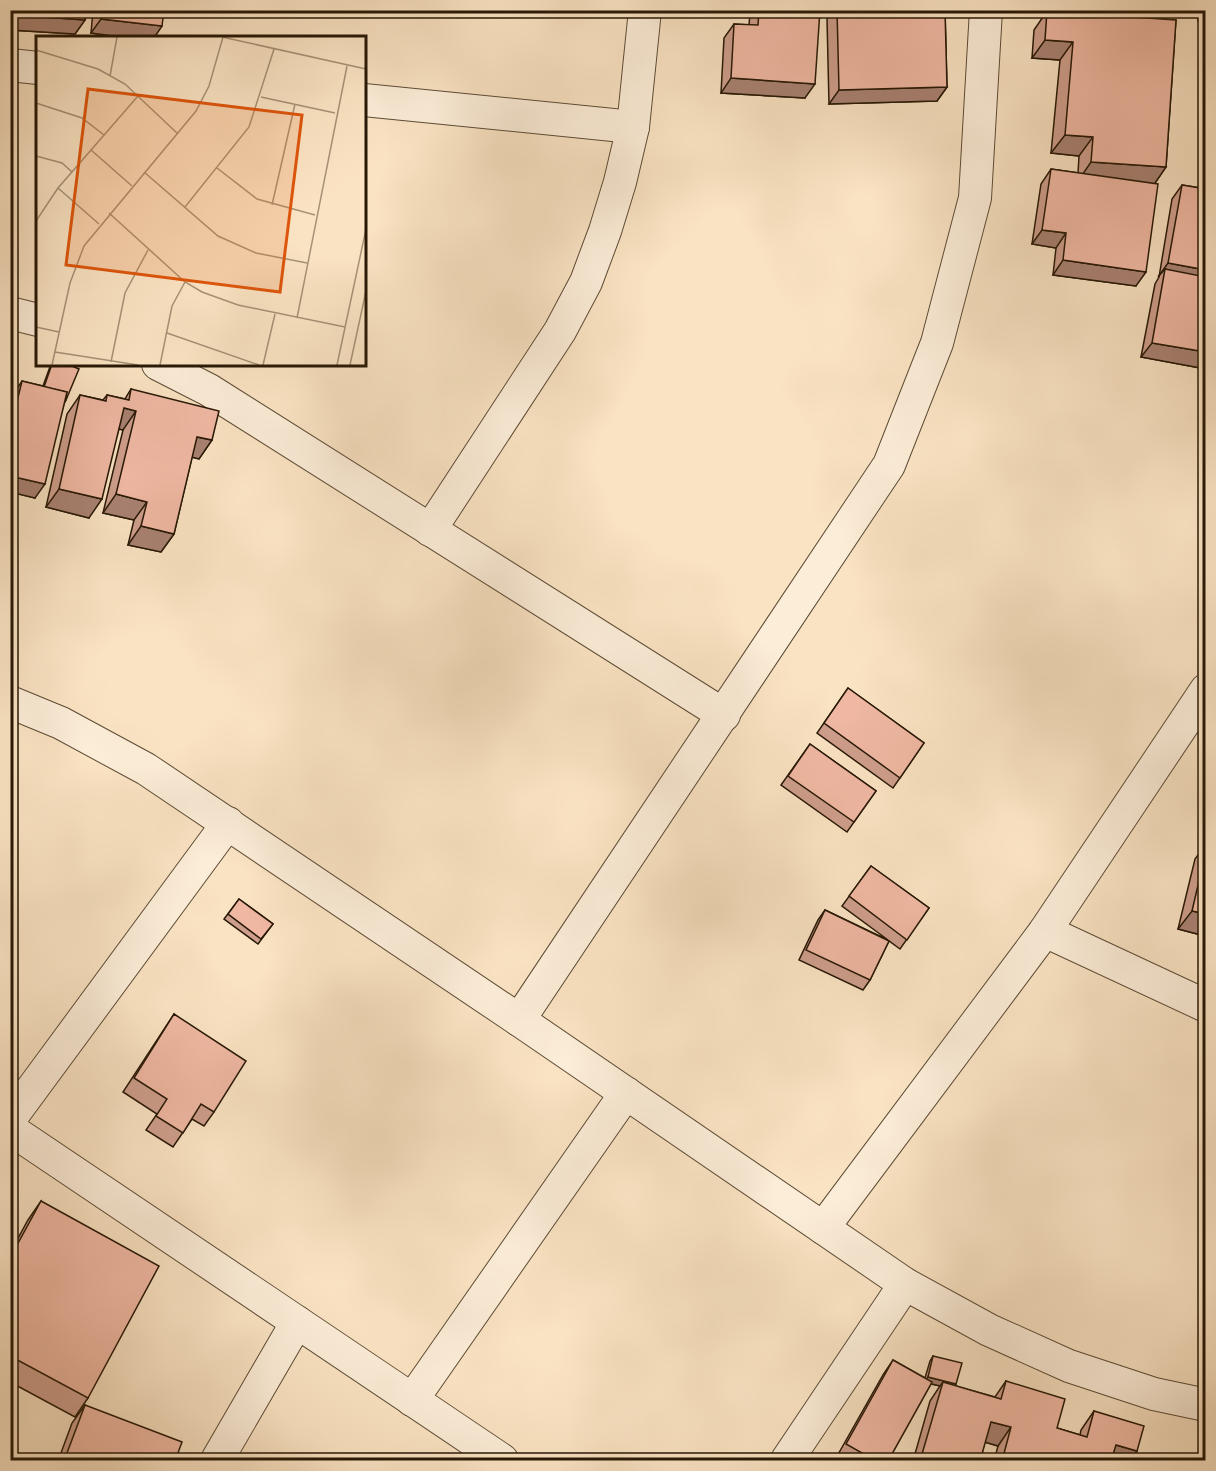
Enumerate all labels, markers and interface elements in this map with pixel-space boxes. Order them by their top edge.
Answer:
inset map [36,36,366,366]

